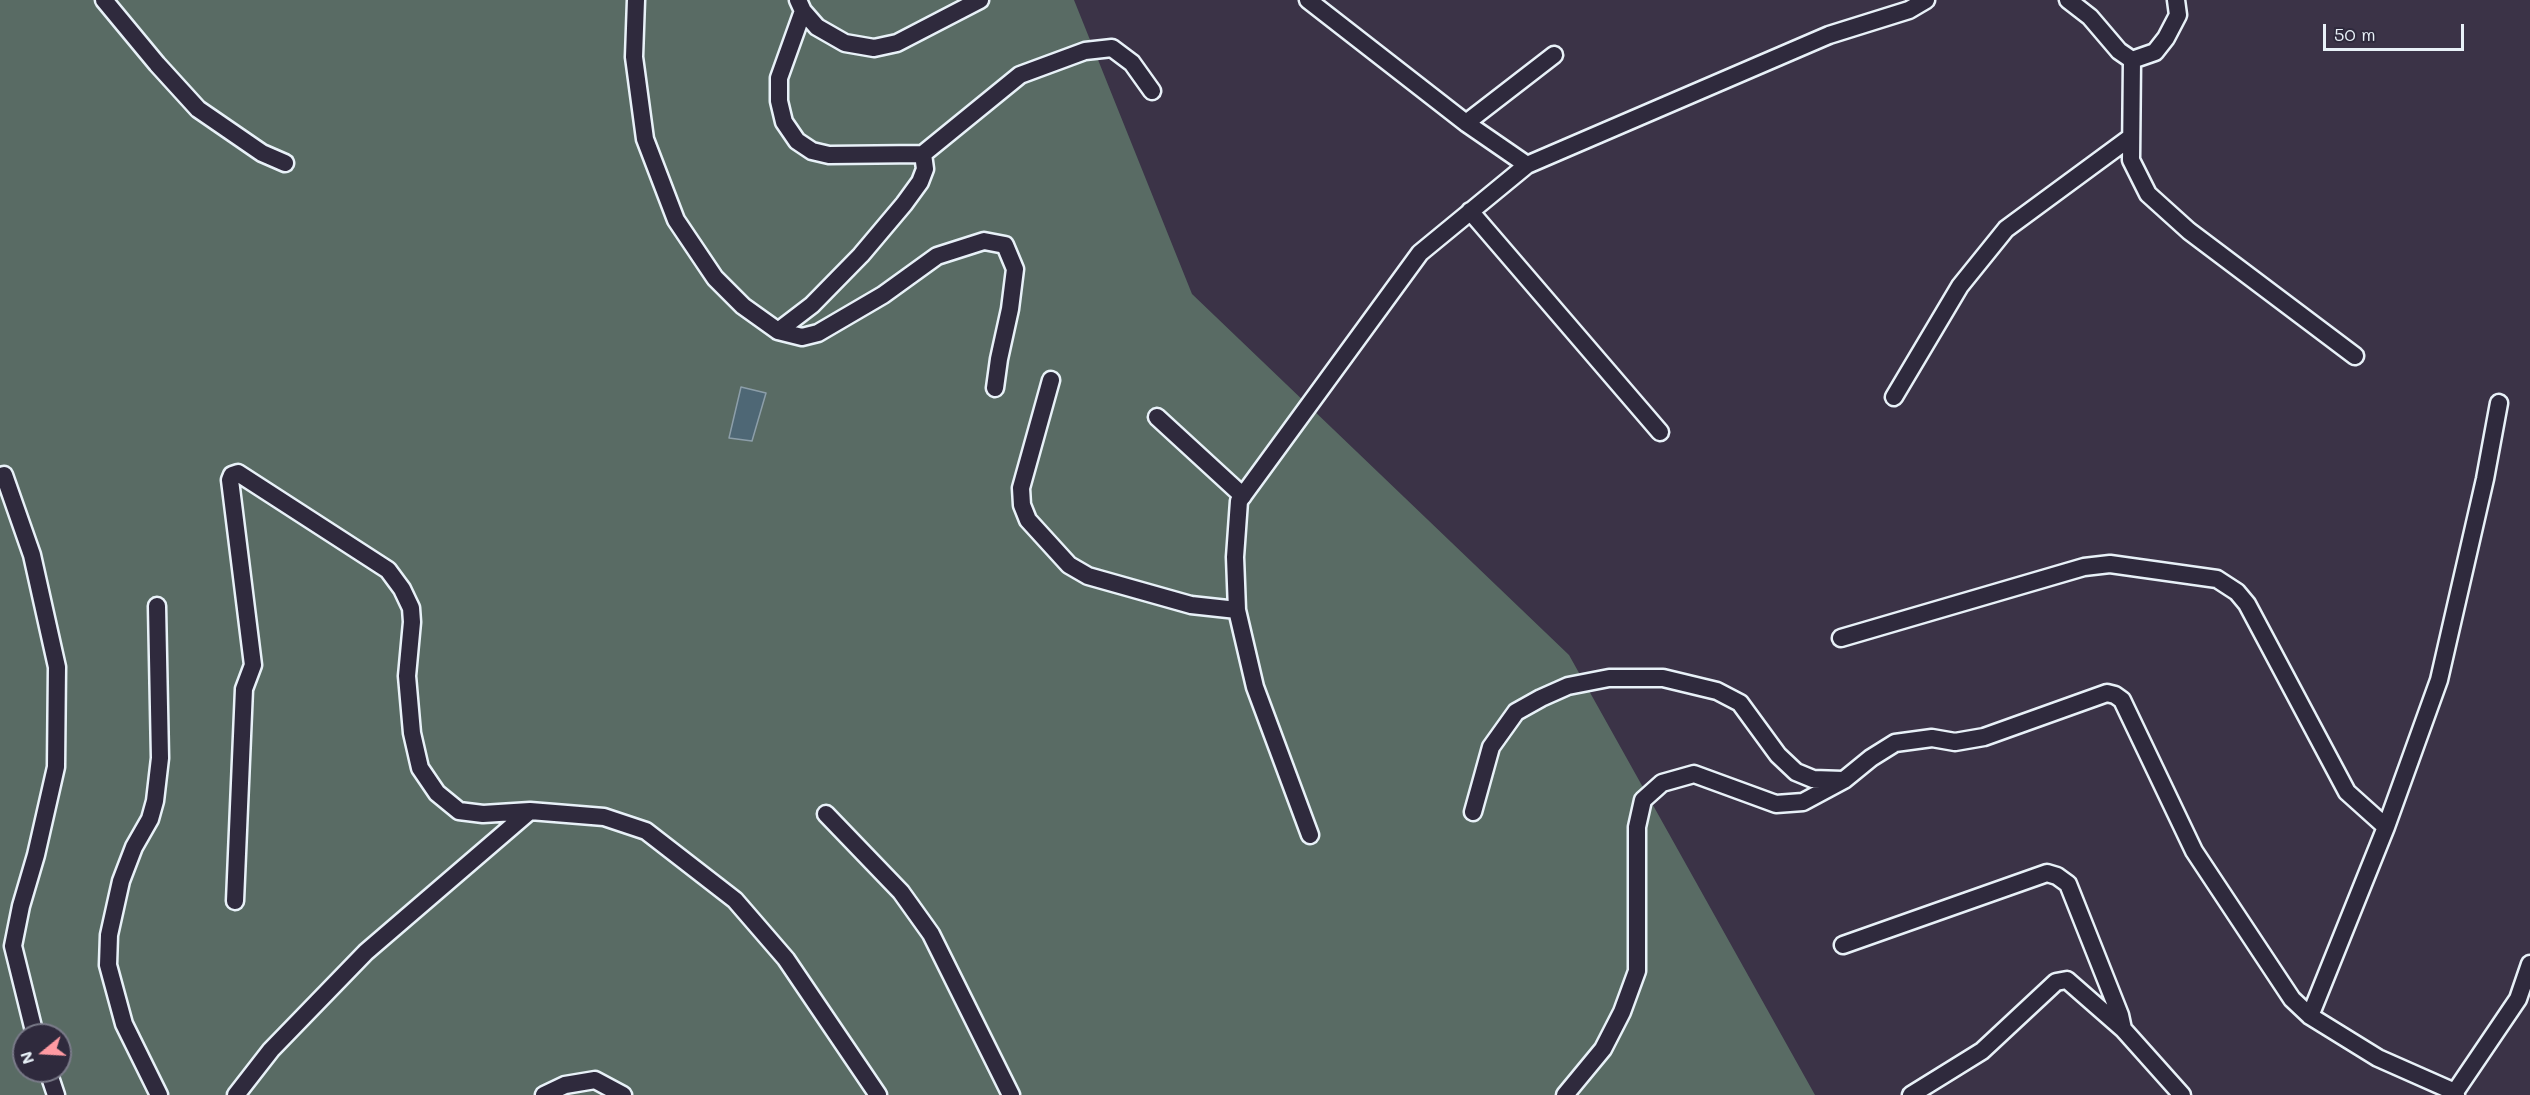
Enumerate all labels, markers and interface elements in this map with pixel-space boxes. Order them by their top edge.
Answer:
scale bar [2326,12,2467,50]
text: 50 m [2334,22,2376,46]
north arrow [12,1023,72,1083]
text: N [14,1049,38,1067]

